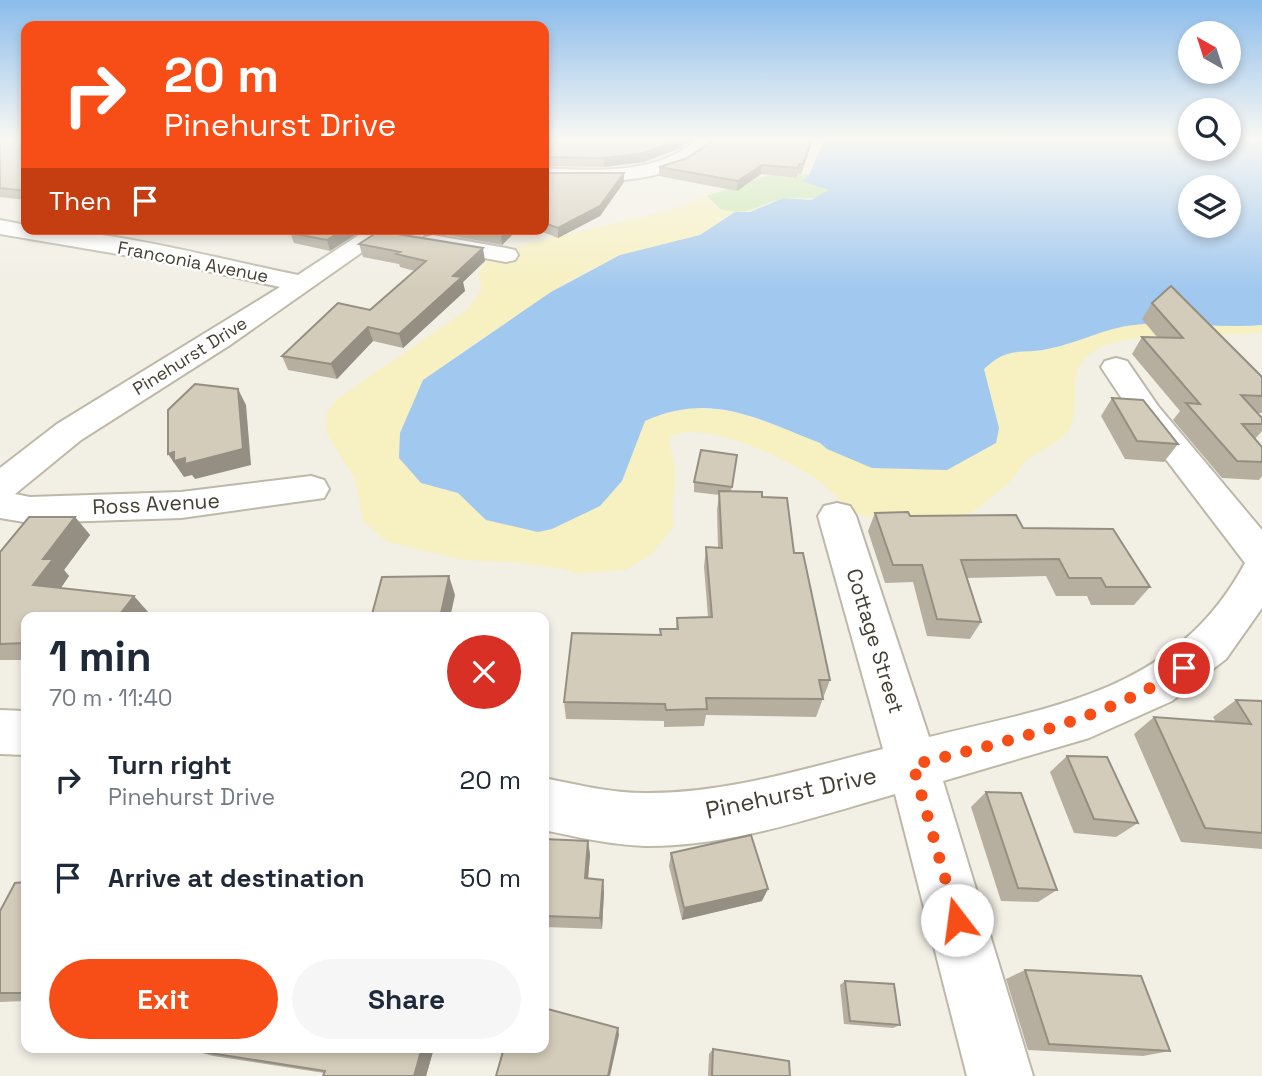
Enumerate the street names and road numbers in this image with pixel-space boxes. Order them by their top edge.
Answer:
street label: Franconia Avenue [116,236,270,287]
street label: Pinehurst Drive [128,311,251,400]
street label: Ross Avenue [92,487,220,520]
street label: Cottage Street [841,565,910,717]
street label: Pinehurst Drive [702,759,879,826]

